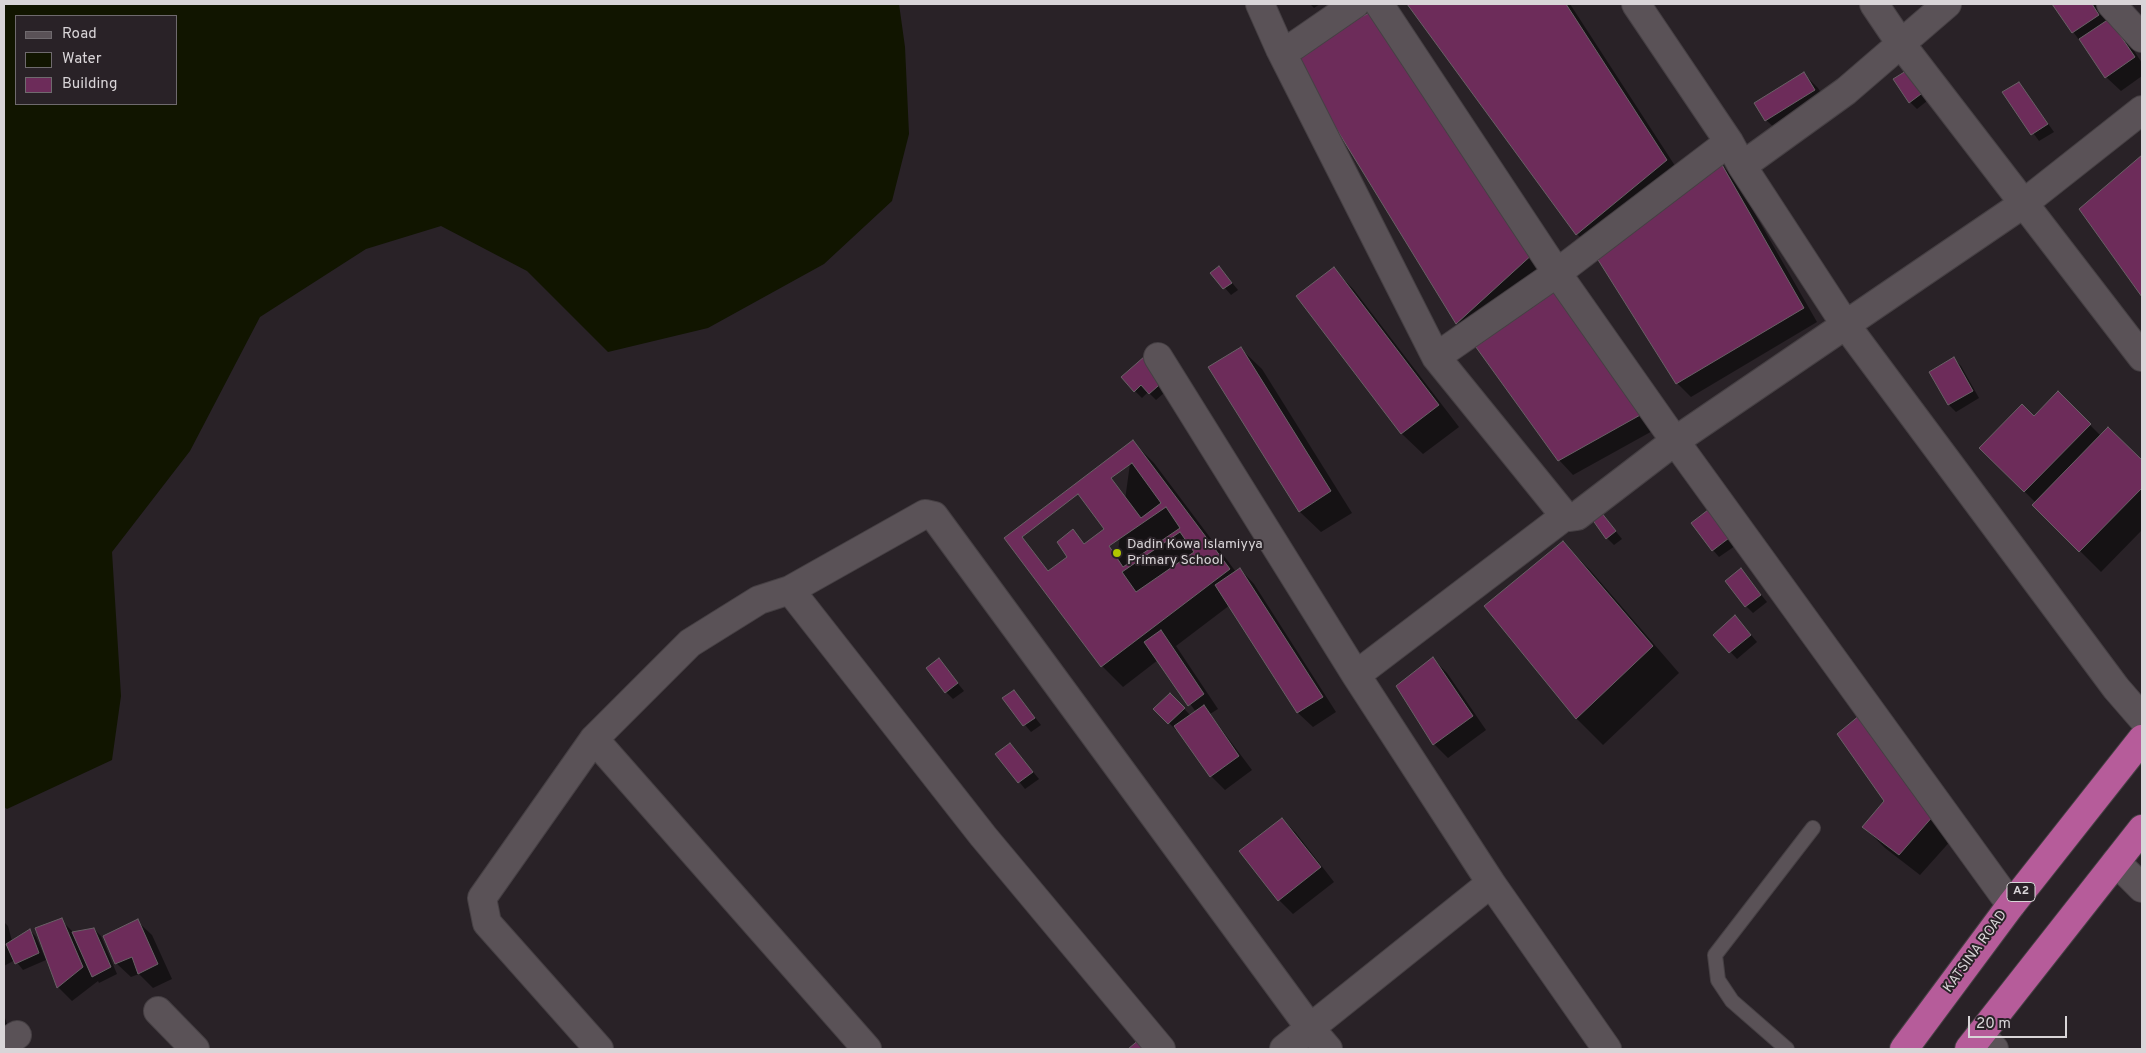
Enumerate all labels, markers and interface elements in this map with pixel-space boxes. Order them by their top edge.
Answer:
legend [15,15,178,105]
text: Road [62,25,97,44]
text: Water [62,50,101,69]
text: Building [62,75,117,94]
place label: Dadin Kowa Islamiyya Primary School [1127,537,1263,570]
marker: Dadin Kowa Islamiyya Primary School [1111,547,1123,559]
road number: A2 [2007,882,2035,902]
street label: KATSINA ROAD [1941,908,2011,996]
scale bar [1971,1006,2070,1038]
text: 20 m [1976,1015,2011,1034]

